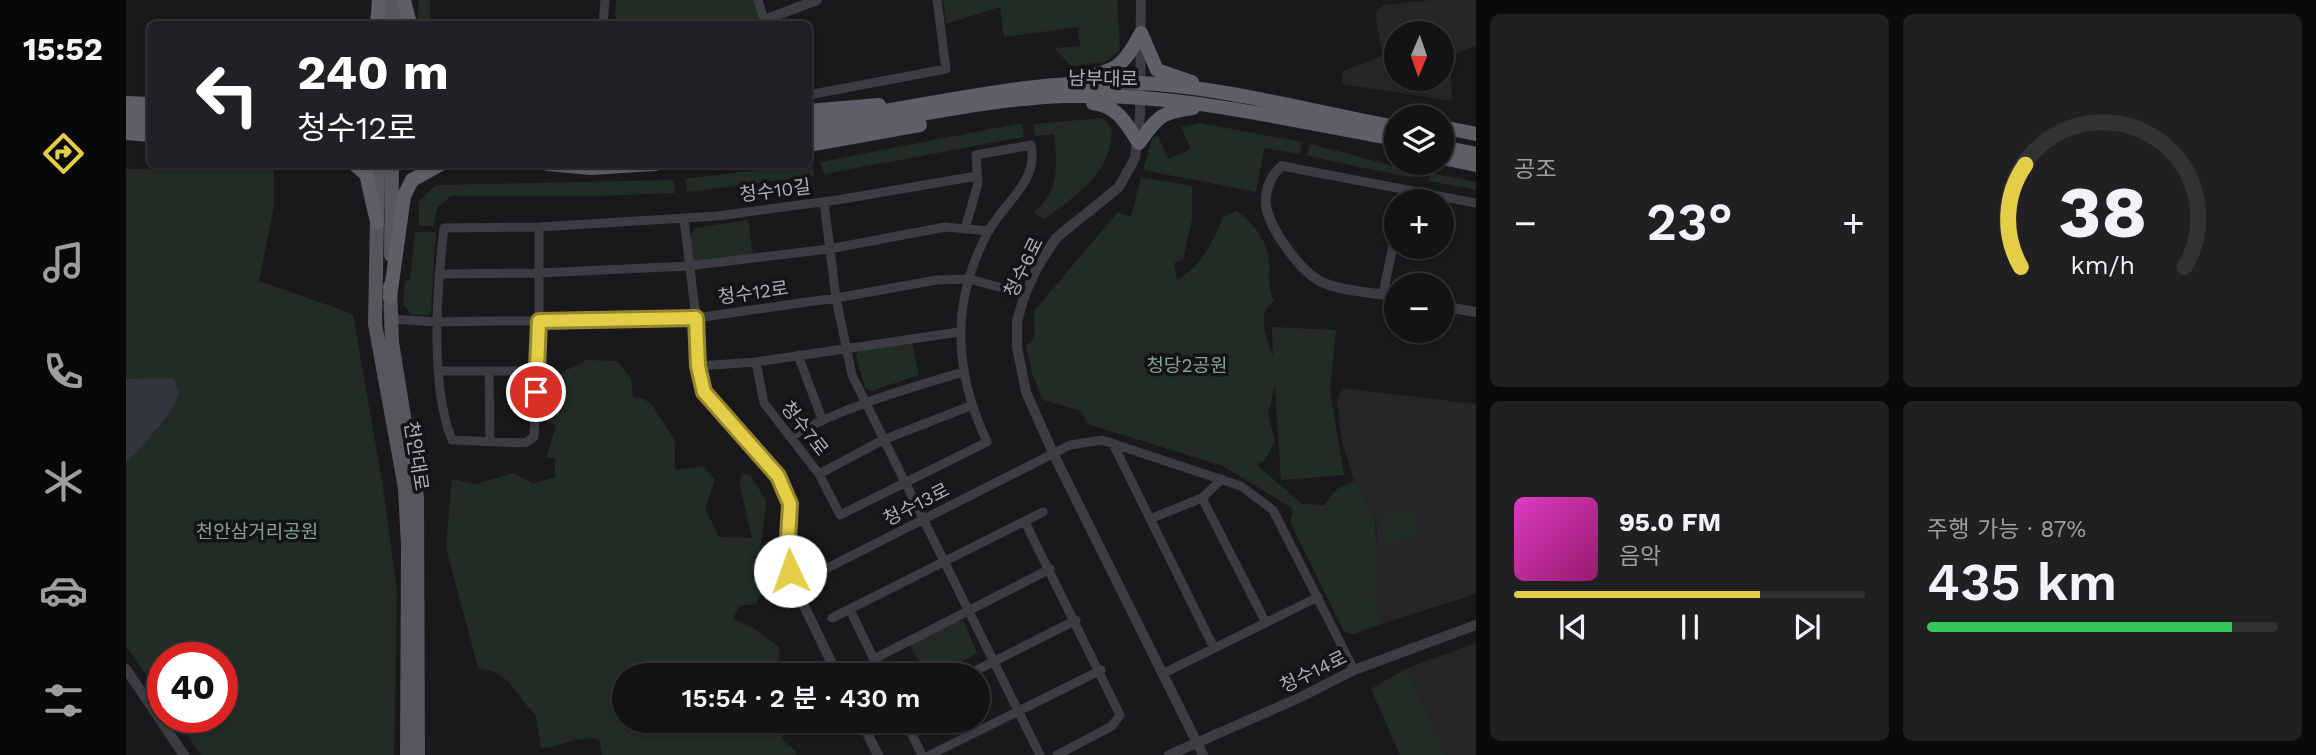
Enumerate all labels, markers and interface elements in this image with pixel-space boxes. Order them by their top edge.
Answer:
north arrow [1384,21,1454,91]
map controls [1384,21,1454,343]
text: 15:52 [23,30,103,68]
text: 240 m [297,43,449,101]
icon: left [182,49,273,140]
street label: 남부대로 [1068,66,1138,91]
button: layers [1384,105,1454,175]
text: 청수12로 [297,109,416,147]
icon: directions [39,129,88,178]
text: 공조 [1514,156,1556,183]
text: 38 [2058,169,2147,255]
street label: 청수10길 [738,175,812,206]
button: + [1384,189,1454,259]
text: 23° [1646,192,1733,253]
text: − [1514,201,1537,245]
text: + [1842,201,1865,245]
street label: 청수6로 [999,233,1048,301]
icon: music [39,238,88,287]
text: km/h [2070,250,2135,279]
button: − [1384,273,1454,343]
street label: 청수12로 [716,276,790,309]
icon: phone [39,347,88,396]
park label: 청당2공원 [1147,354,1228,377]
pin [506,362,566,422]
icon: arrive [517,373,555,411]
street label: 청수7로 [776,396,833,460]
street label: 천안대로 [400,420,433,492]
icon: climate [39,457,88,506]
street label: 청수13로 [879,478,953,531]
text: 95.0 FM [1619,507,1721,537]
text: 주행 가능 · 87% [1927,516,2086,543]
park label: 천안삼거리공원 [196,520,318,543]
position arrow [753,534,827,608]
text: 음악 [1619,543,1661,570]
text: 435 km [1927,552,2117,613]
icon: car [39,566,88,615]
icon: previous [1554,608,1592,646]
icon: pause [1671,608,1709,646]
icon: next [1788,608,1826,646]
speed limit sign: 40 [147,642,238,733]
street label: 청수14로 [1276,645,1350,697]
icon: filters [39,676,88,725]
text: 15:54 · 2 분 · 430 m [682,683,920,713]

